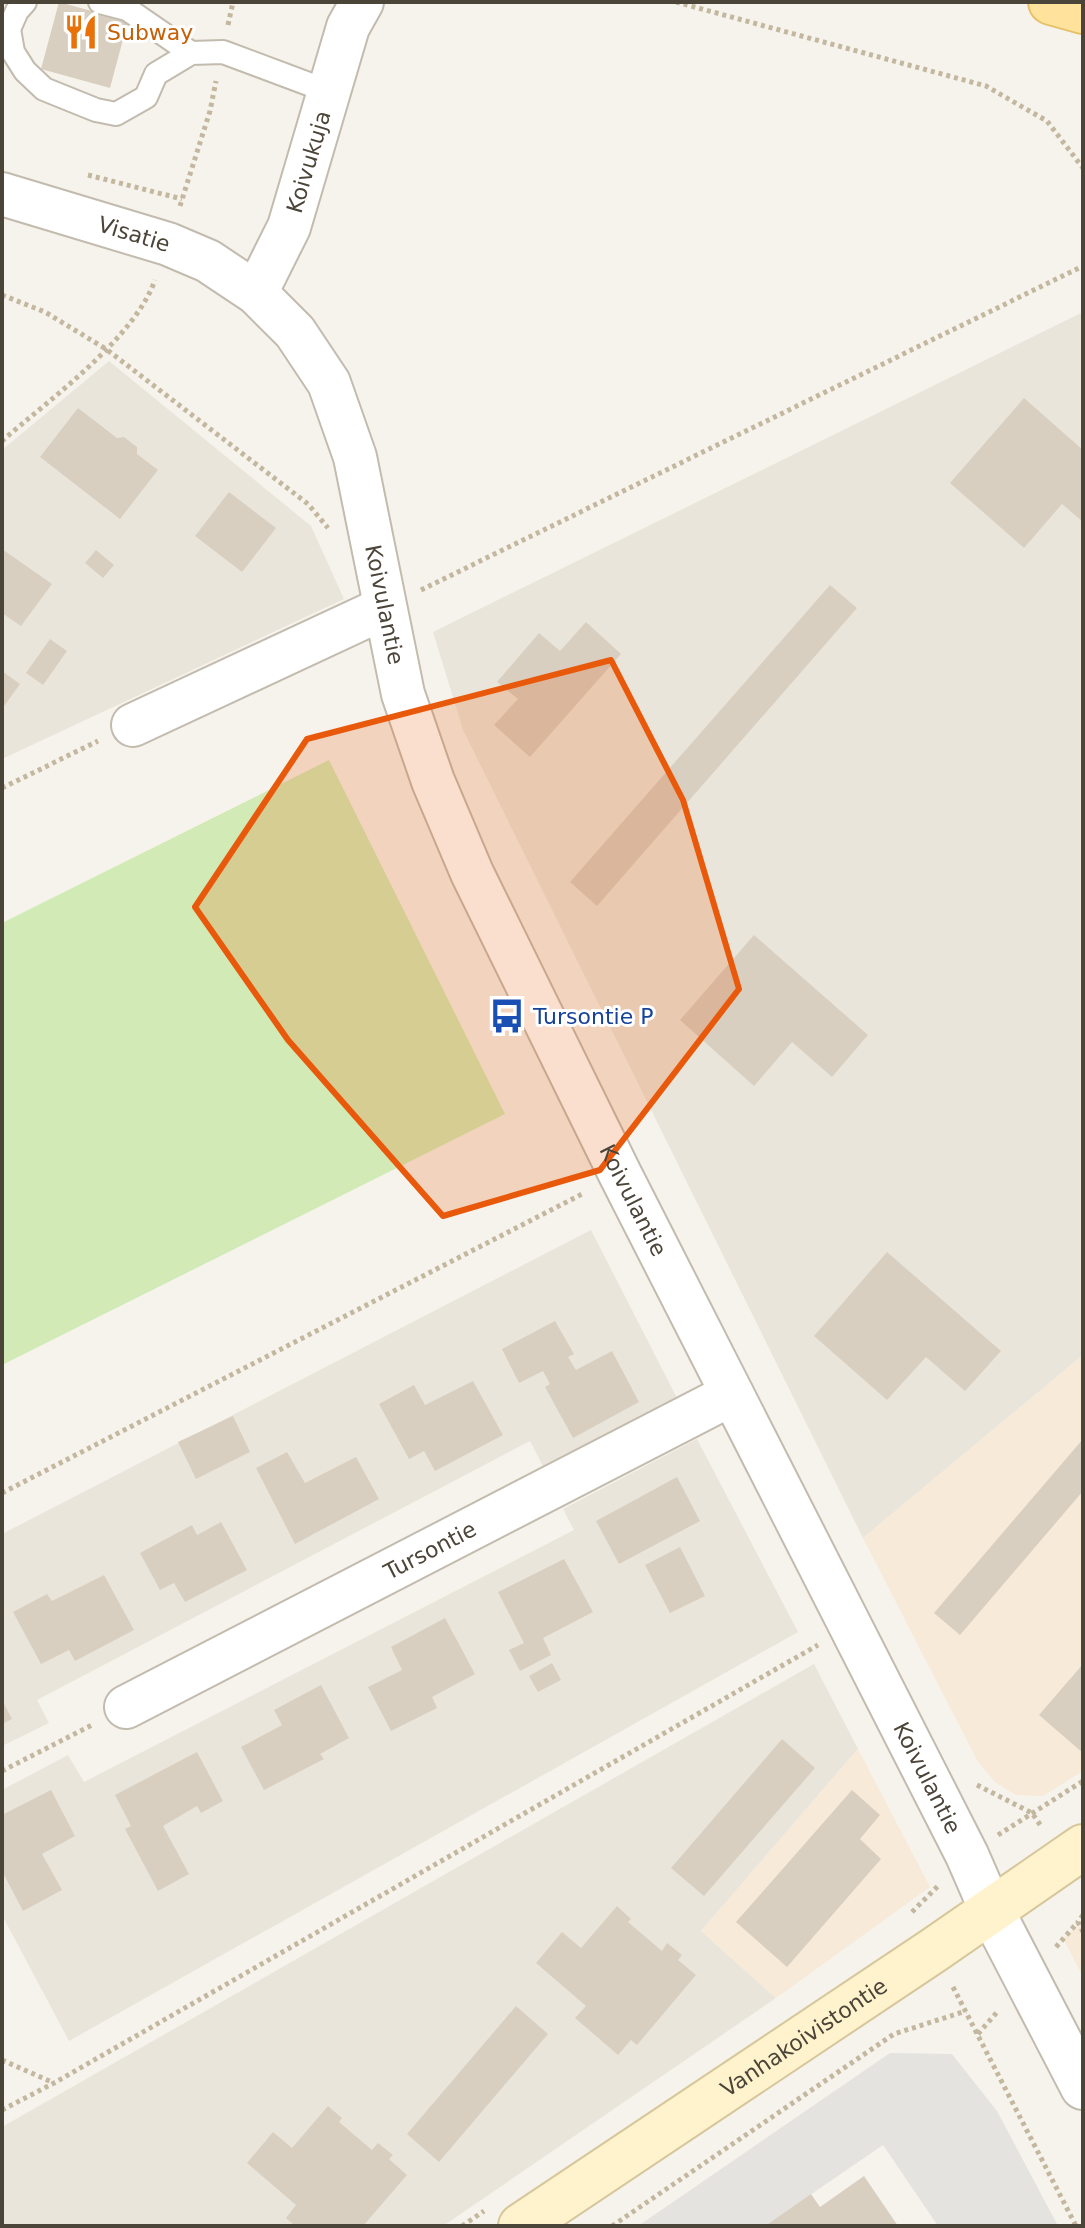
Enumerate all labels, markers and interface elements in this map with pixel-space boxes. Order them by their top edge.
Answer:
restaurant icon: Subway [62,13,100,51]
place label: Subway [107,20,193,45]
street label: Koivukuja [281,107,335,216]
street label: Visatie [95,211,173,256]
street label: Koivulantie [361,542,409,667]
bus stop icon: Tursontie P [488,997,526,1035]
place label: Tursontie P [532,1004,653,1029]
street label: Koivulantie [595,1140,672,1260]
street label: Tursontie [379,1516,480,1585]
street label: Koivulantie [889,1718,966,1838]
street label: Vanhakoivistontie [716,1973,892,2102]

